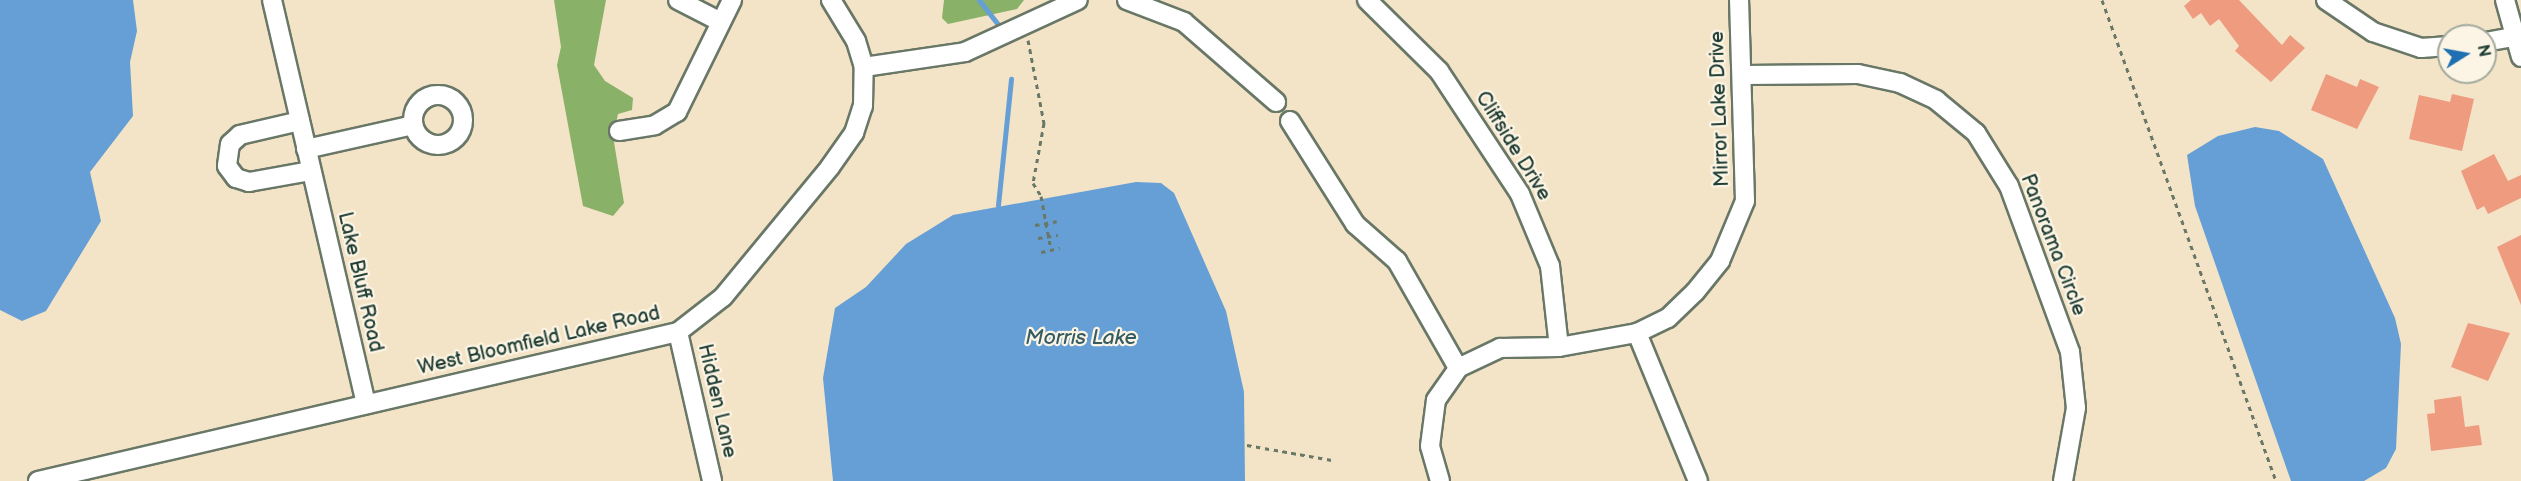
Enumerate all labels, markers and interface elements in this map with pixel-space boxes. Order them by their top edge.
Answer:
north arrow [2437,24,2497,84]
street label: Mirror Lake Drive [1705,31,1735,187]
text: N [2473,43,2494,59]
street label: Cliffside Drive [1470,87,1556,205]
street label: Panorama Circle [2015,171,2091,319]
street label: Lake Bluff Road [332,210,388,354]
street label: West Bloomfield Lake Road [416,301,662,381]
water label: Morris Lake [1025,325,1137,351]
street label: Hidden Lane [692,342,742,460]

